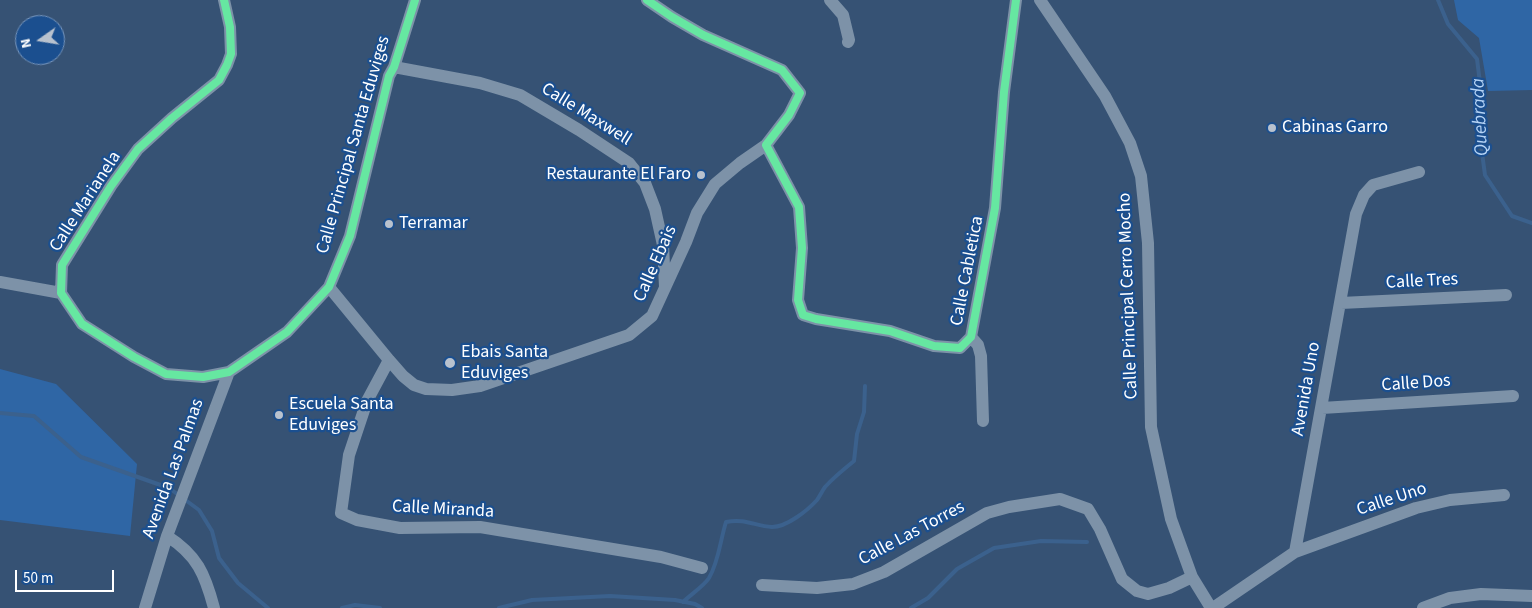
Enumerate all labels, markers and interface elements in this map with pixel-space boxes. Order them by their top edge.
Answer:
north arrow [15,15,65,65]
street label: Calle Principal Santa Eduviges [313,34,395,256]
text: N [16,36,37,50]
water label: Quebrada [1468,77,1494,157]
street label: Calle Maxwell [537,79,635,151]
place label: Cabinas Garro [1282,117,1388,139]
marker: Cabinas Garro [1266,122,1278,134]
street label: Calle Marianela [46,148,126,256]
place label: Restaurante El Faro [546,164,691,186]
marker: Restaurante El Faro [695,169,707,181]
street label: Calle Principal Cerro Mocho [1115,192,1143,400]
place label: Terramar [399,213,468,235]
street label: Calle Cabletica [947,214,989,328]
marker: Terramar [383,218,395,230]
street label: Calle Ebais [630,222,682,306]
street label: Calle Tres [1385,269,1459,295]
street label: Avenida Uno [1288,340,1326,438]
place label: Ebais Santa Eduviges [461,342,548,384]
marker: Ebais Santa Eduviges [443,356,457,370]
street label: Calle Dos [1381,371,1451,397]
place label: Escuela Santa Eduviges [289,394,394,436]
street label: Avenida Las Palmas [139,396,209,542]
marker: Escuela Santa Eduviges [273,409,285,421]
street label: Calle Uno [1354,479,1430,521]
street label: Calle Miranda [391,497,495,523]
street label: Calle Las Torres [855,497,969,571]
scale bar [18,560,116,592]
text: 50 m [23,568,53,589]

